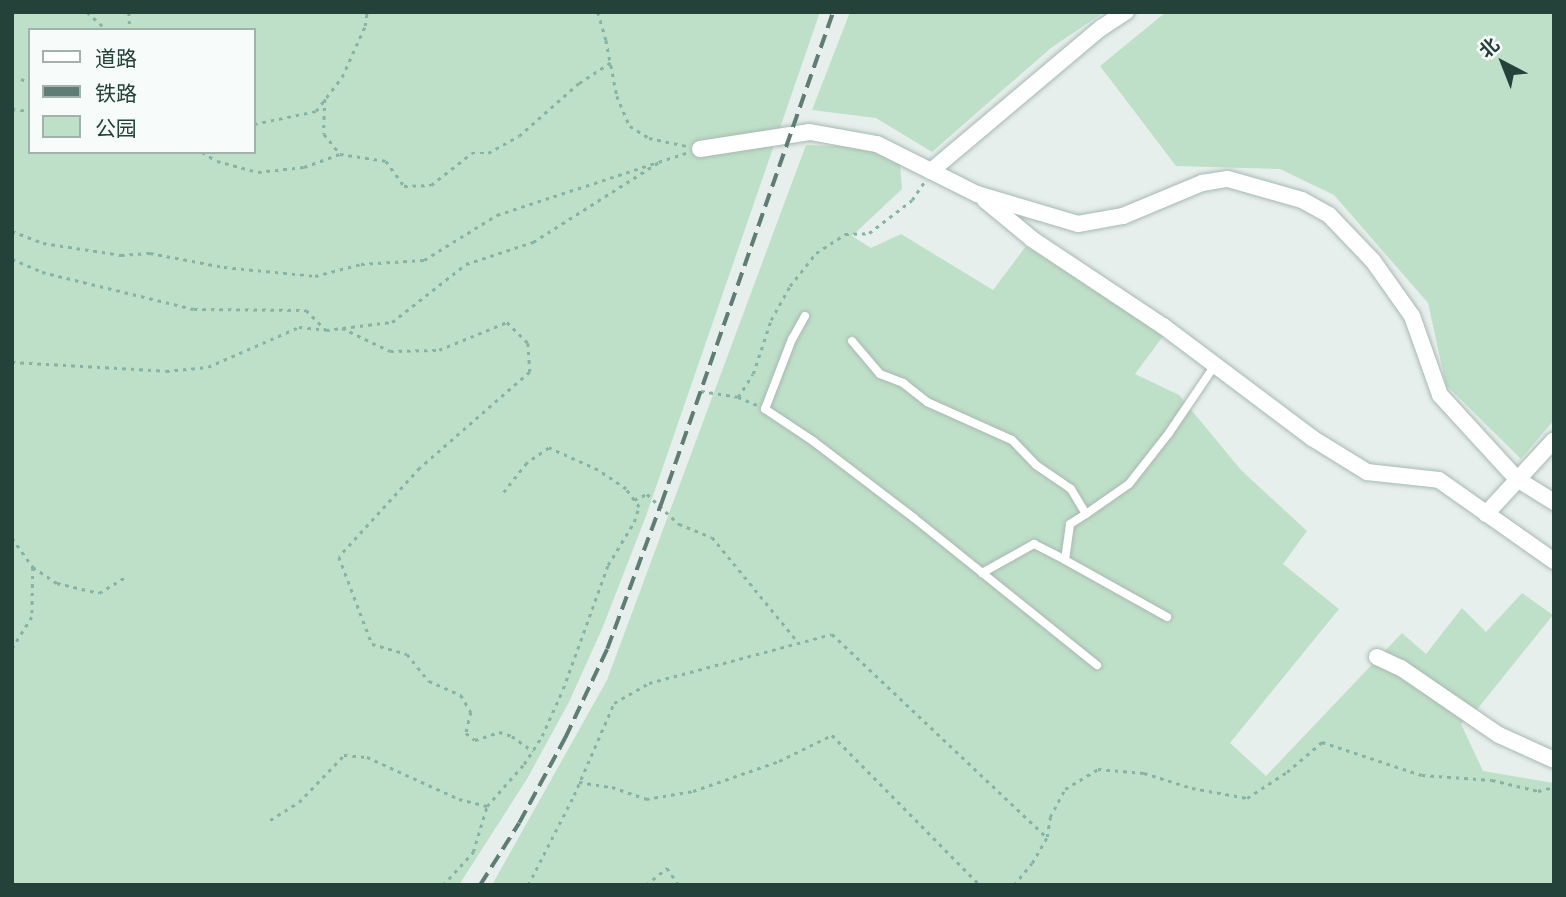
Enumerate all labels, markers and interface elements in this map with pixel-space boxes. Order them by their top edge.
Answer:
legend [28,28,256,154]
north arrow [1468,28,1538,98]
text: 北 [1473,31,1505,63]
text: 道路 [95,44,137,72]
text: 铁路 [95,79,137,107]
text: 公园 [95,114,137,142]

